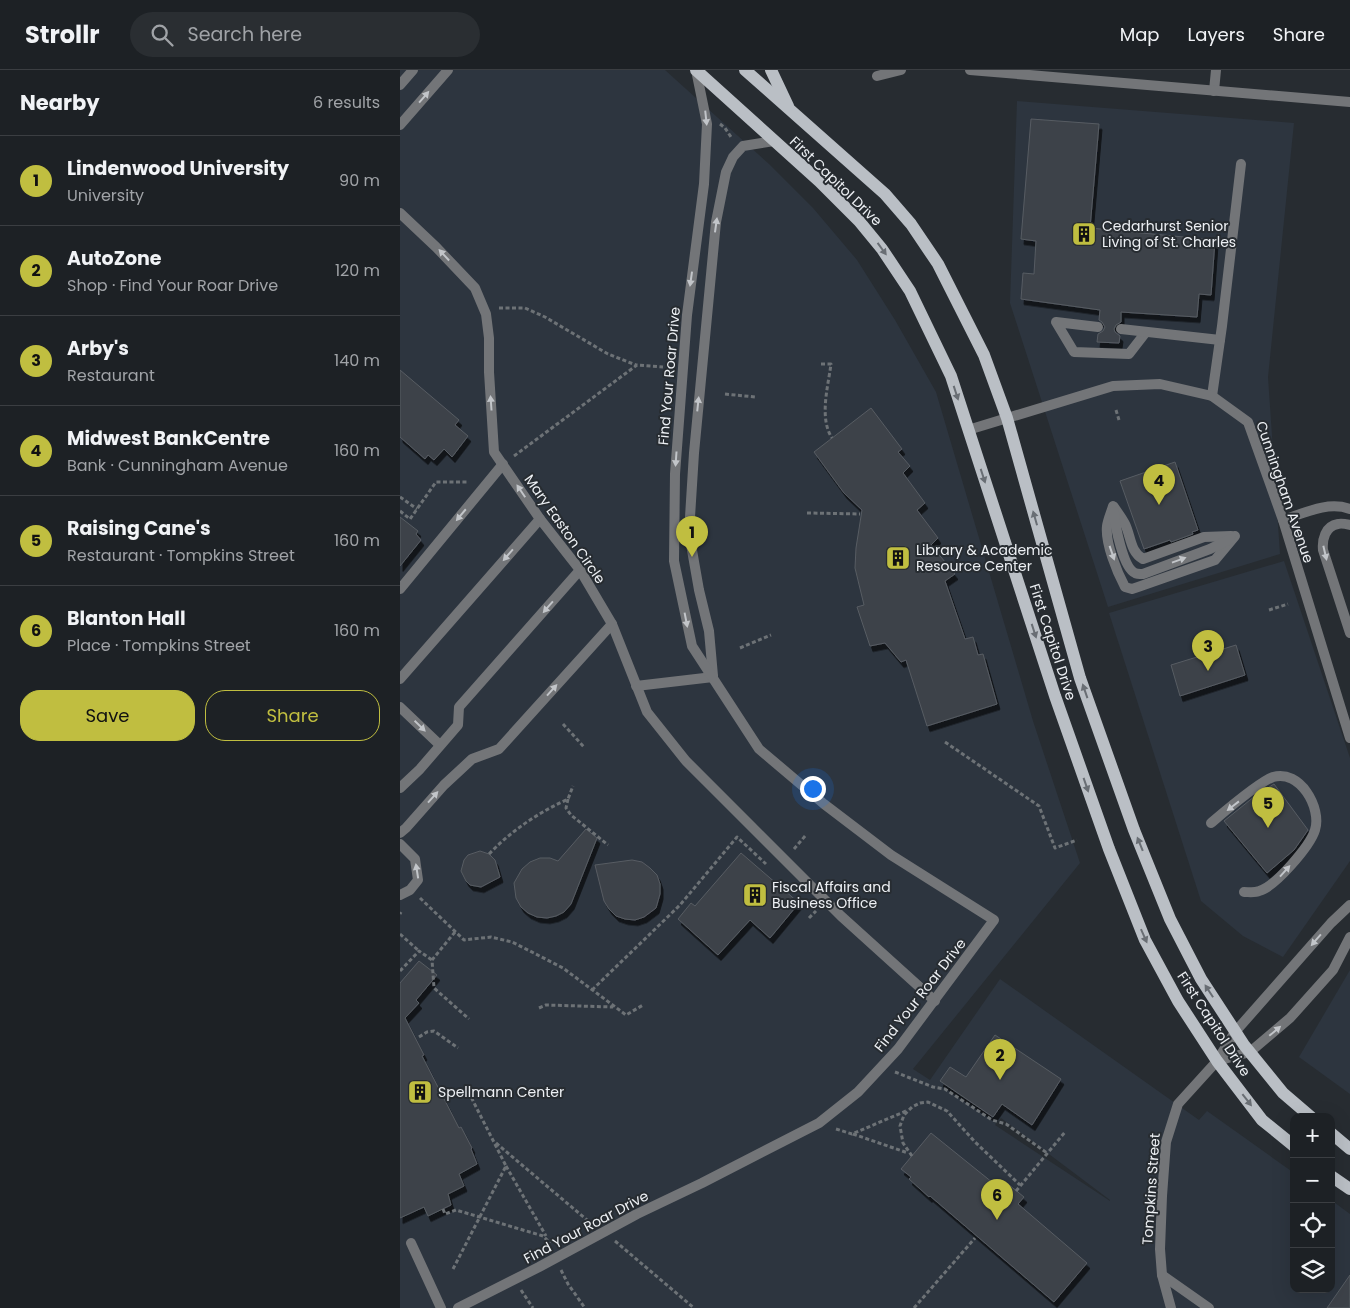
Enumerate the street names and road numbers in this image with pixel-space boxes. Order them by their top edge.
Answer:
street label: First Capitol Drive [785,132,887,231]
street label: Find Your Roar Drive [653,306,685,446]
street label: Cunningham Avenue [1251,418,1319,566]
street label: Mary Easton Circle [520,470,610,588]
street label: First Capitol Drive [1025,581,1081,703]
street label: Find Your Roar Drive [869,934,971,1056]
street label: First Capitol Drive [1173,968,1256,1081]
street label: Tompkins Street [1137,1132,1165,1246]
street label: Find Your Roar Drive [520,1185,652,1268]

